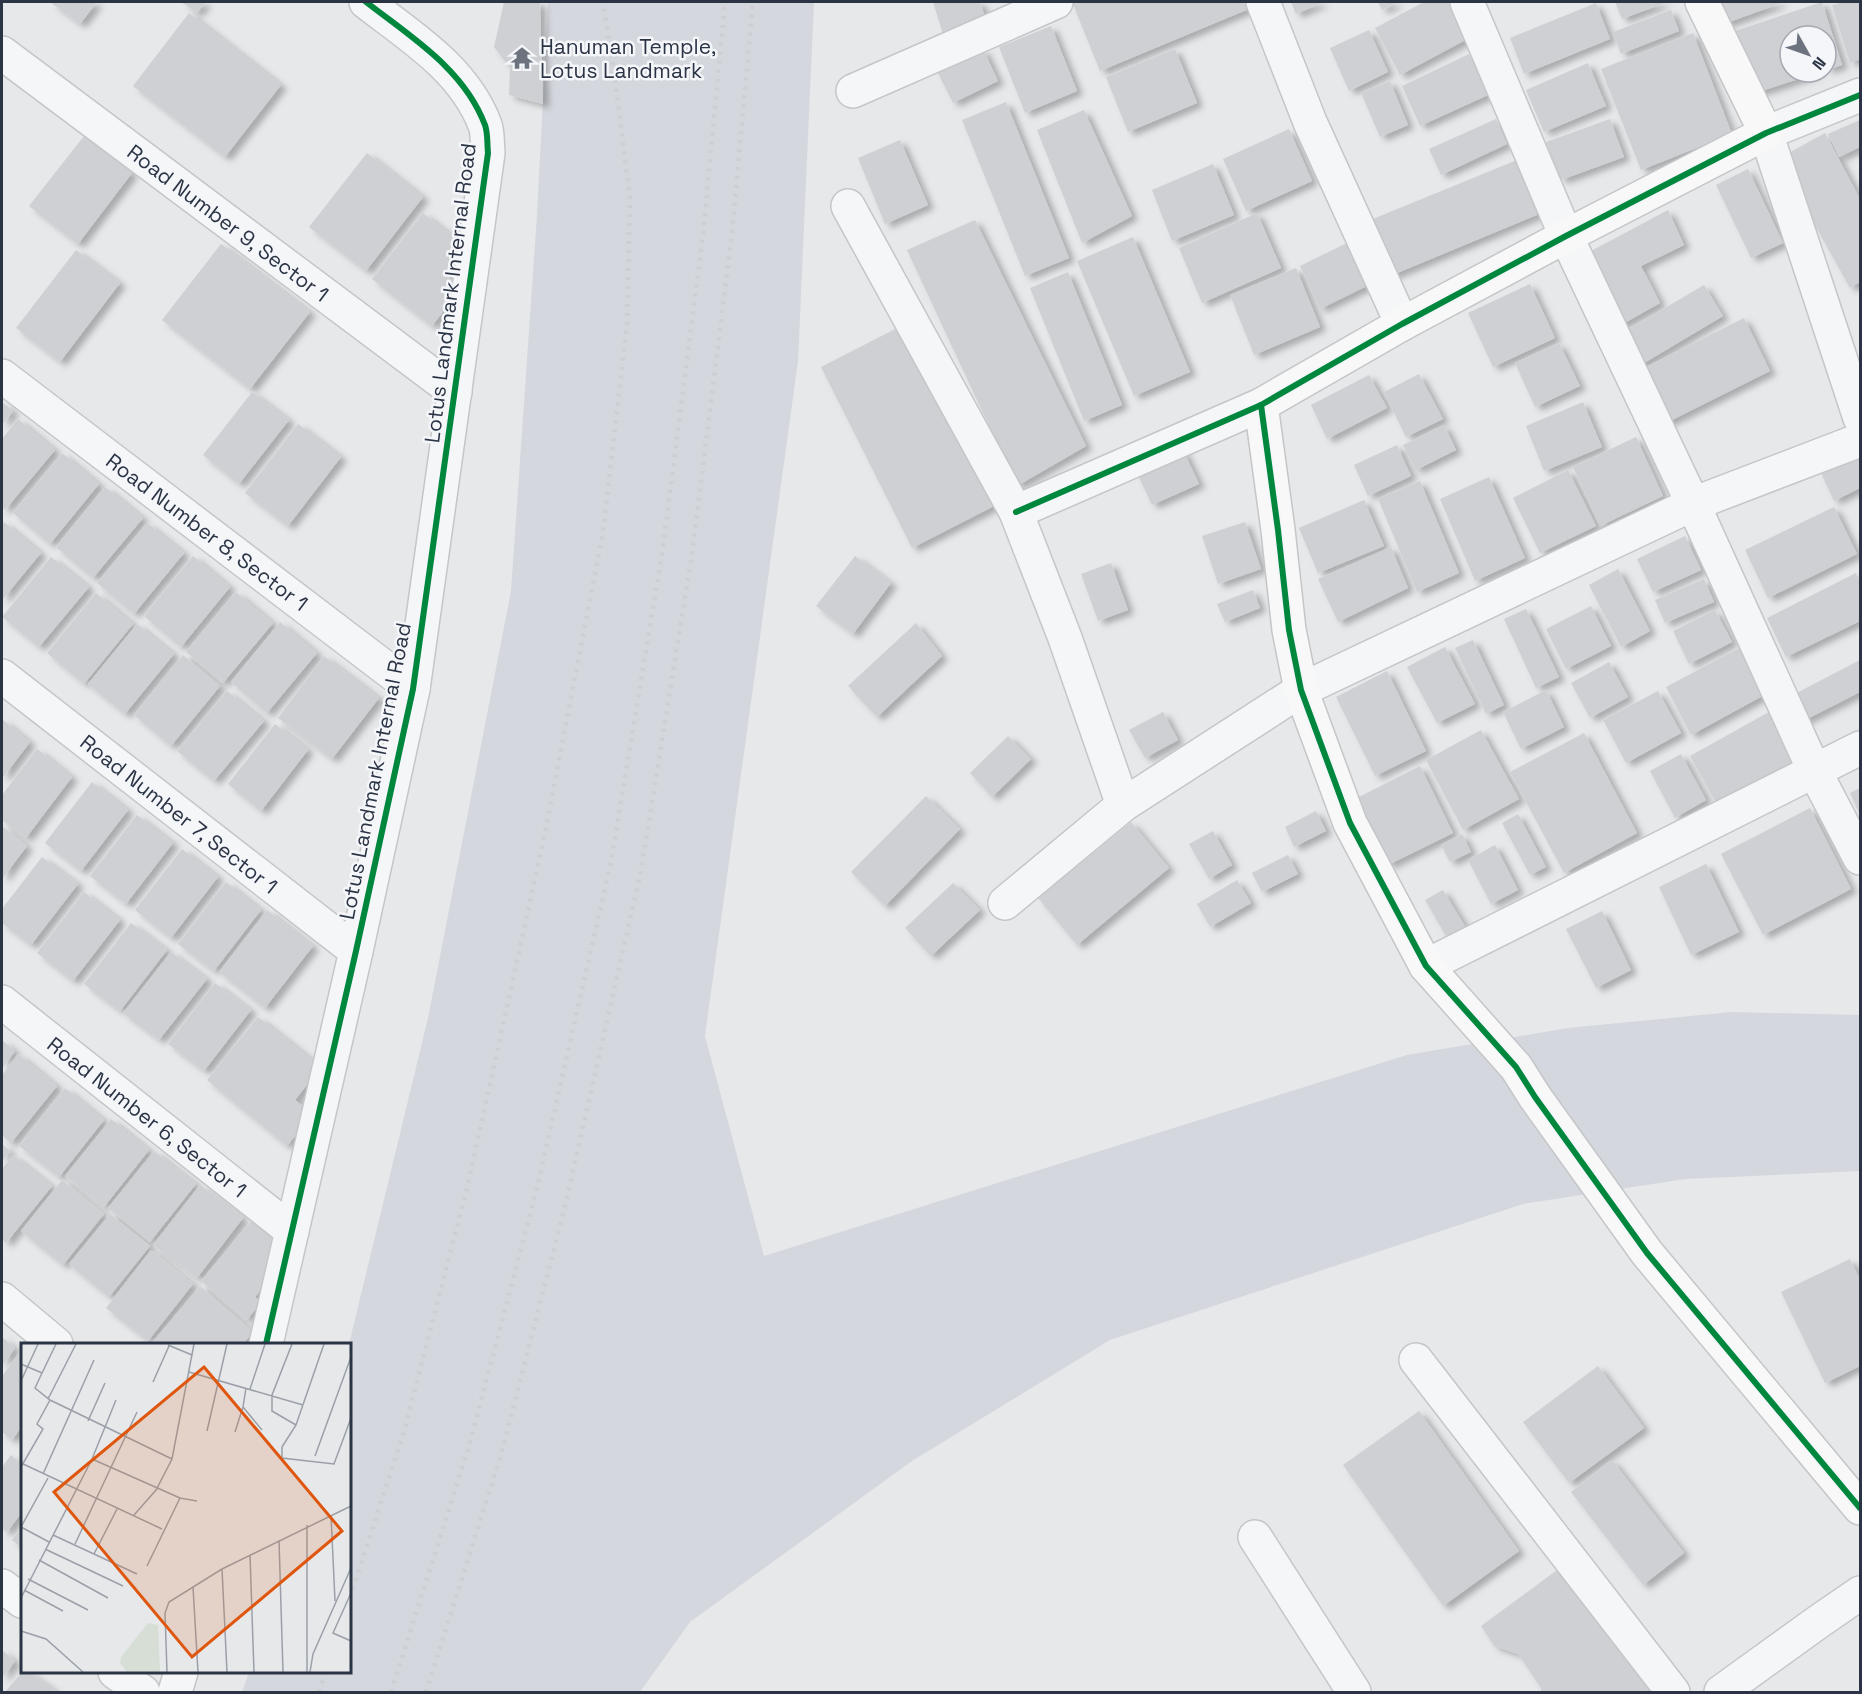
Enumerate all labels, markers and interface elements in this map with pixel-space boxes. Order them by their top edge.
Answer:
north arrow [1778,24,1838,84]
place label: Hanuman Temple, Lotus Landmark [540,33,716,84]
temple icon: Hanuman Temple, Lotus Landmark [509,45,535,71]
text: N [1808,52,1831,74]
street label: Road Number 9, Sector 1 [122,138,334,308]
street label: Lotus Landmark Internal Road [418,141,482,445]
street label: Road Number 8, Sector 1 [101,447,313,617]
street label: Lotus Landmark Internal Road [333,620,417,922]
street label: Road Number 7, Sector 1 [75,728,283,900]
street label: Road Number 6, Sector 1 [42,1031,252,1203]
inset map [21,1343,351,1673]

